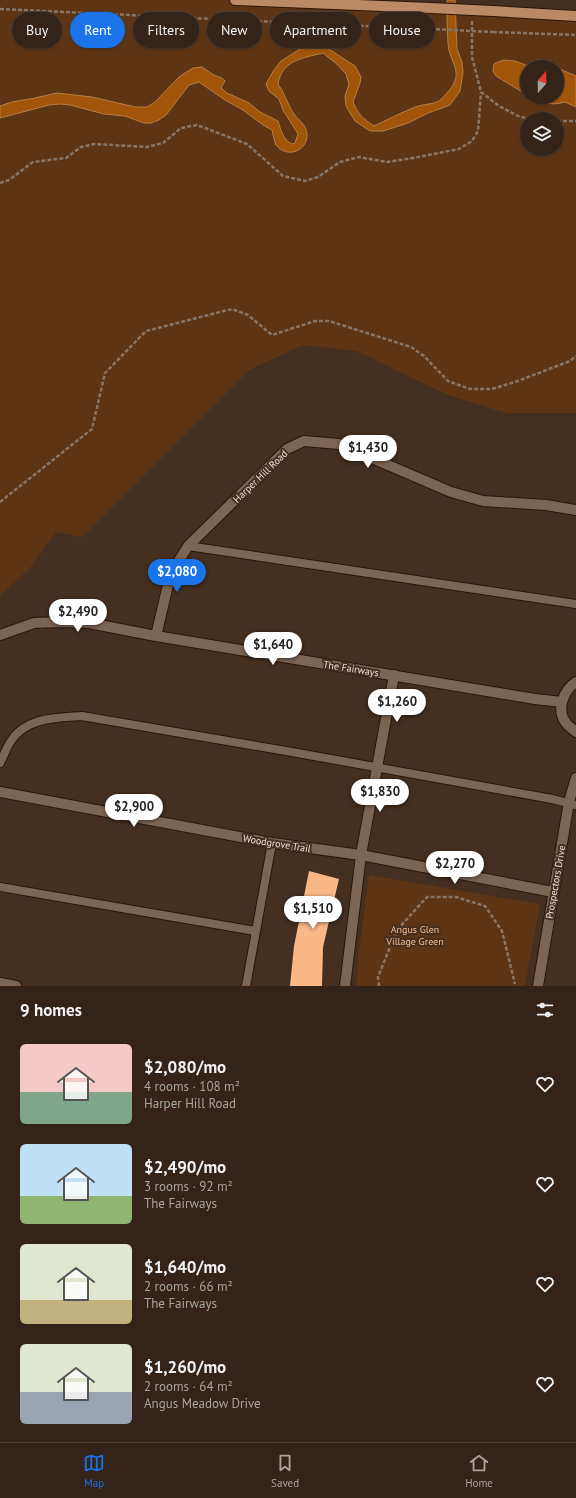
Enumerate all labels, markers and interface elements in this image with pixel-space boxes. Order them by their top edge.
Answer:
chip: Buy [12,12,62,48]
chip: Rent [70,12,125,48]
chip: Filters [133,12,199,48]
chip: New [207,12,262,48]
chip: Apartment [270,12,361,48]
chip: House [369,12,435,48]
north arrow [520,60,564,104]
map controls [520,60,564,156]
button: layers [520,112,564,156]
pin: $1,430 [335,435,401,469]
text: $1,430 [348,439,388,456]
street label: Harper Hill Road [230,447,290,506]
pin: $2,080 [144,559,210,593]
text: $2,080 [157,563,197,580]
pin: $2,490 [45,599,111,633]
text: $2,490 [58,603,98,620]
pin: $1,640 [240,632,306,666]
text: $1,640 [253,636,293,653]
street label: The Fairways [322,658,380,679]
pin: $1,260 [364,689,430,723]
text: $1,260 [377,693,417,710]
pin: $1,830 [347,779,413,813]
text: $1,830 [360,783,400,800]
pin: $2,900 [101,794,167,828]
text: $2,900 [114,798,154,815]
street label: Woodgrove Trail [242,832,312,855]
street label: Prospectors Drive [543,844,568,920]
pin: $2,270 [422,851,488,885]
text: $2,270 [435,855,475,872]
pin: $1,510 [280,896,346,930]
text: $1,510 [293,900,333,917]
park label: Angus Glen Village Green [385,923,444,948]
text: 9 homes [20,999,82,1021]
icon: filters [534,999,556,1021]
text: $2,080/mo [144,1056,226,1078]
icon: home [52,1060,100,1108]
icon: heart [534,1073,556,1095]
text: 4 rooms · 108 m² [144,1078,240,1095]
text: Harper Hill Road [144,1095,236,1112]
text: $2,490/mo [144,1156,226,1178]
icon: home [52,1160,100,1208]
icon: heart [534,1173,556,1195]
text: 3 rooms · 92 m² [144,1178,233,1195]
text: The Fairways [144,1195,217,1212]
text: $1,640/mo [144,1256,226,1278]
icon: home [52,1260,100,1308]
icon: heart [534,1273,556,1295]
text: 2 rooms · 66 m² [144,1278,233,1295]
text: The Fairways [144,1295,217,1312]
text: $1,260/mo [144,1356,226,1378]
icon: home [52,1360,100,1408]
icon: heart [534,1373,556,1395]
text: 2 rooms · 64 m² [144,1378,233,1395]
text: Angus Meadow Drive [144,1395,261,1412]
tab: Map [83,1452,105,1490]
tab: Saved [271,1452,299,1490]
tab: Home [465,1452,493,1490]

